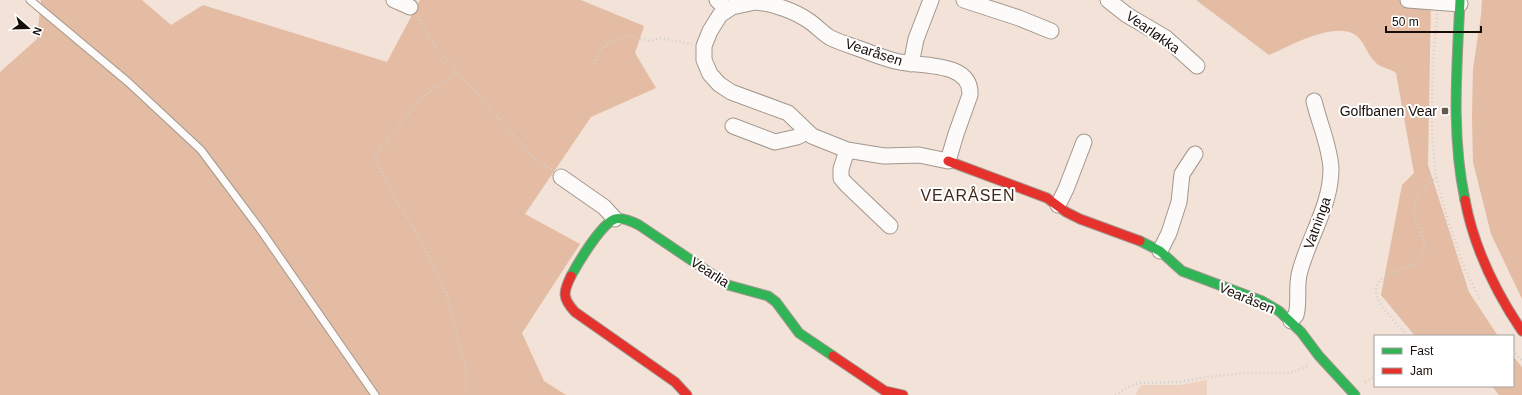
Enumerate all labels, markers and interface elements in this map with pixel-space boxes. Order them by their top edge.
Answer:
north arrow [8,8,48,48]
street label: Vearløkka [1123,8,1183,57]
scale bar [1386,8,1481,34]
text: 50 m [1392,15,1419,29]
text: N [30,26,44,37]
street label: Vearåsen [843,35,905,69]
place label: Golfbanen Vear [1340,103,1437,119]
marker: Golfbanen Vear [1440,106,1450,116]
district label: VEARÅSEN [920,186,1016,204]
street label: Vatninga [1300,195,1334,251]
street label: Vearlia [688,254,732,290]
street label: Vearåsen [1217,279,1277,317]
legend [1374,335,1514,387]
text: Fast [1410,344,1434,358]
text: Jam [1410,364,1433,378]

